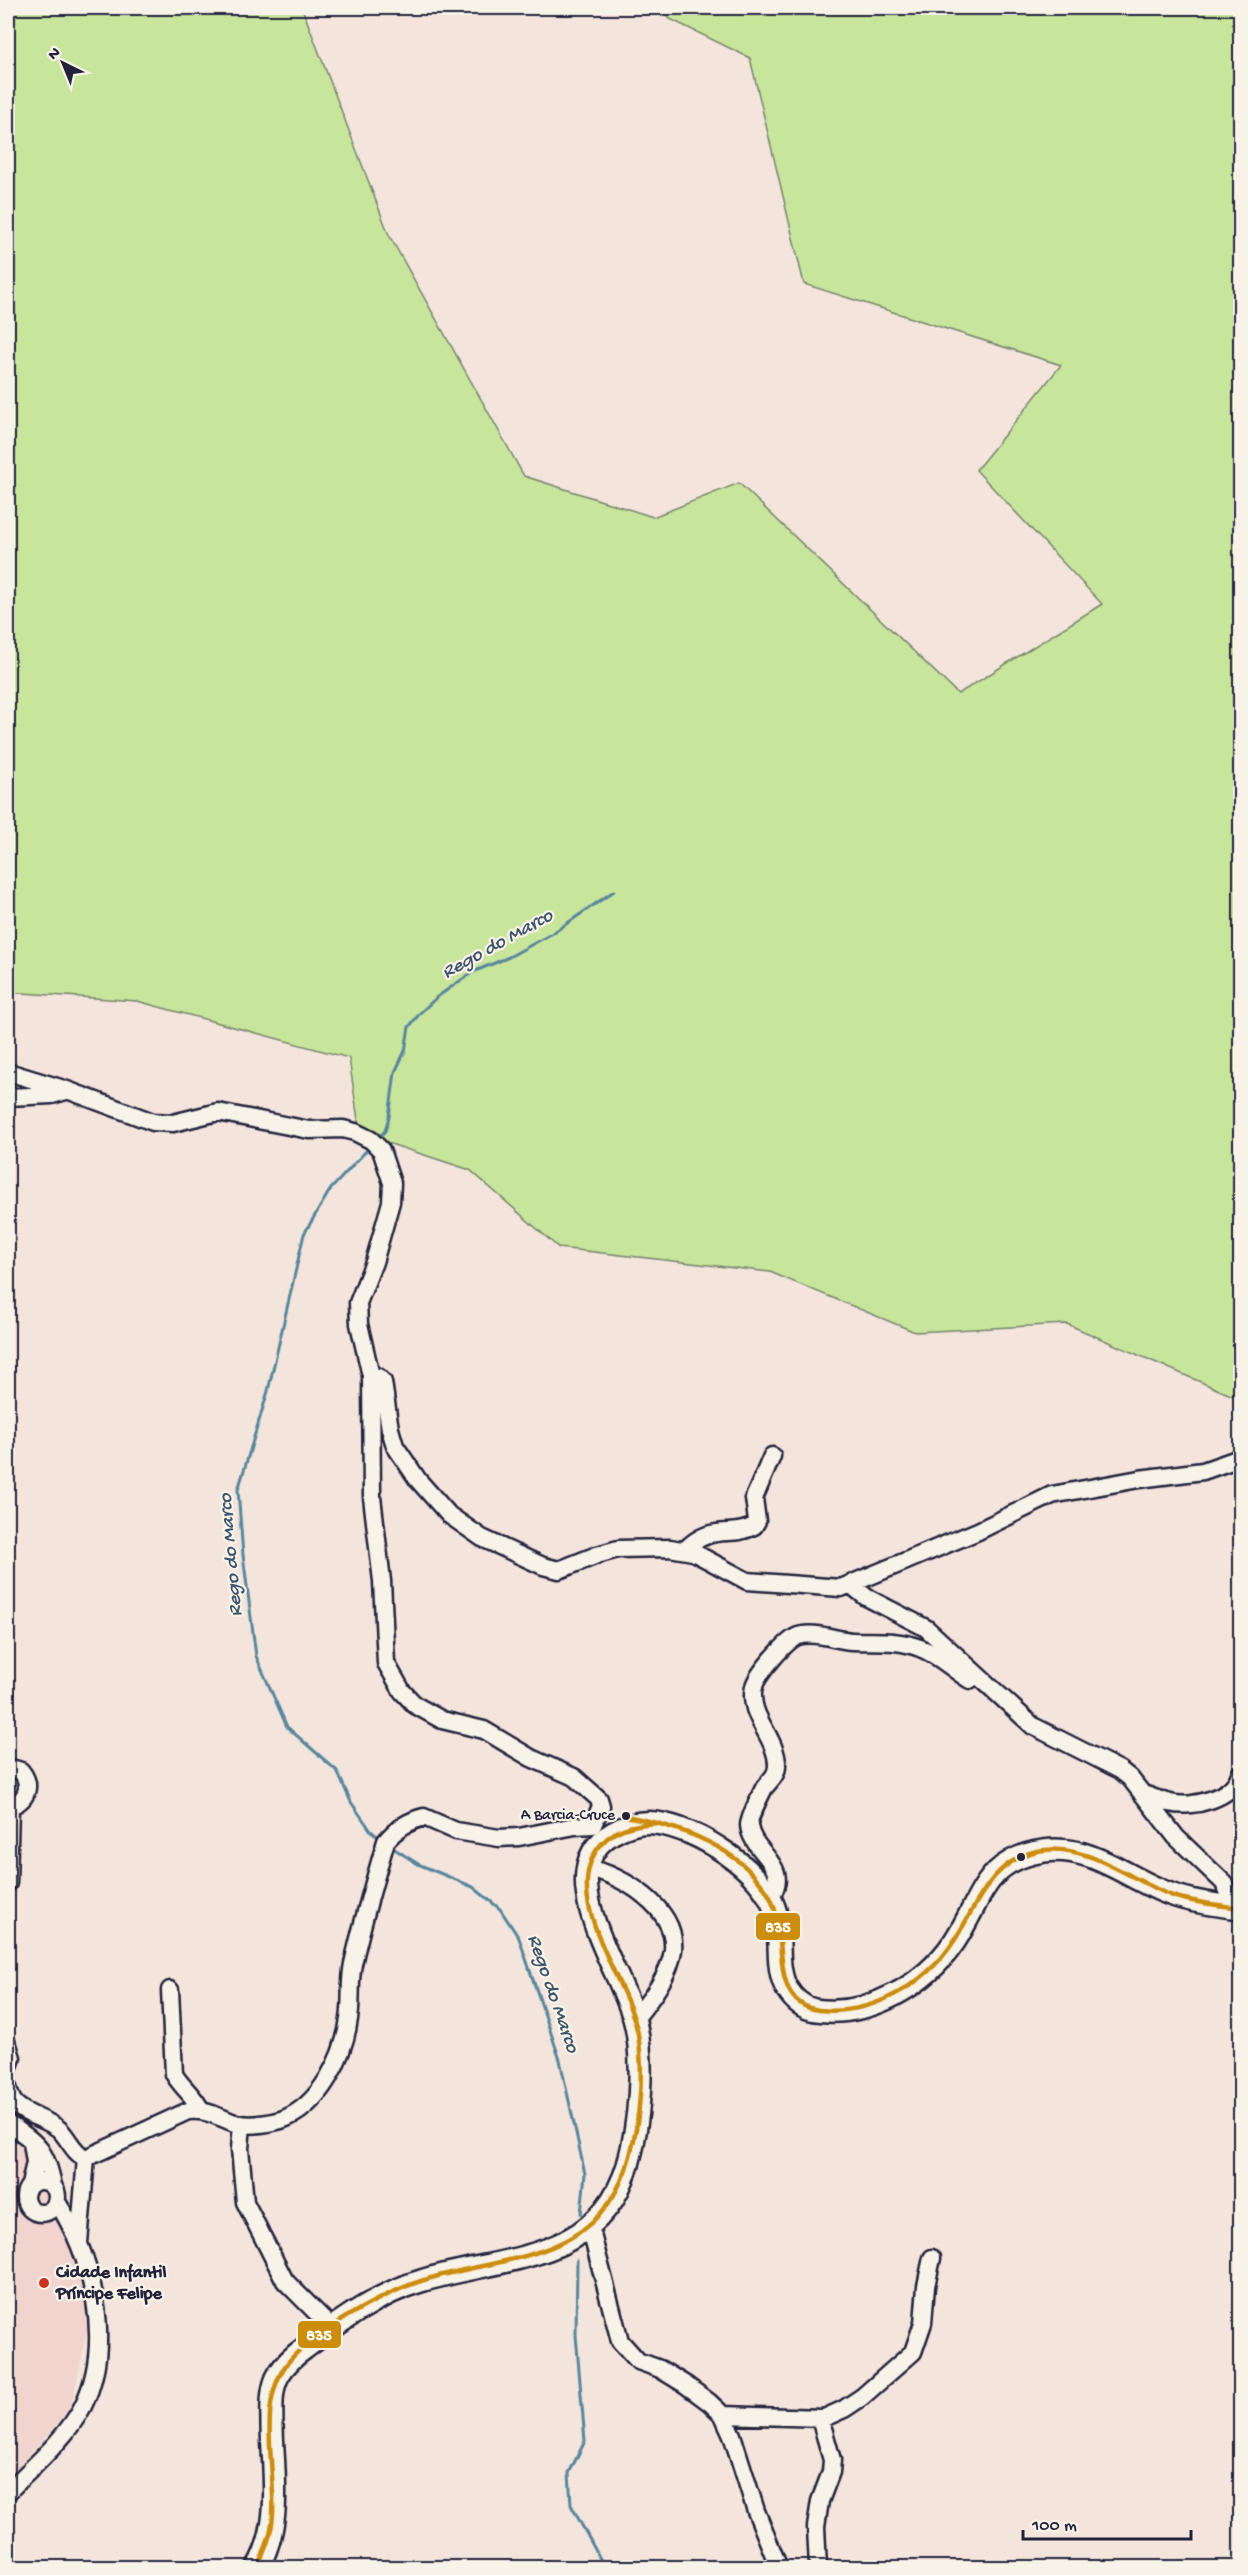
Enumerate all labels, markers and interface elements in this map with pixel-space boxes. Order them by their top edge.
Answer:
north arrow [33,33,93,93]
text: N [45,44,66,65]
water label: Rego do Marco [438,904,559,985]
water label: Rego do Marco [215,1491,249,1617]
place label: A Barcia-Cruce [521,1807,616,1826]
marker: A Barcia-Cruce [620,1810,632,1822]
unlabelled marker [1015,1851,1027,1863]
line badge: 835 [755,1912,801,1941]
text: 835 [765,1920,791,1939]
water label: Rego do Marco [521,1932,583,2058]
place label: Cidade Infantil Príncipe Felipe [55,2263,166,2305]
marker: Cidade Infantil Príncipe Felipe [37,2276,51,2290]
line badge: 835 [297,2320,342,2349]
text: 835 [306,2328,332,2347]
scale bar [1023,2503,1191,2541]
text: 100 m [1031,2516,1077,2537]

